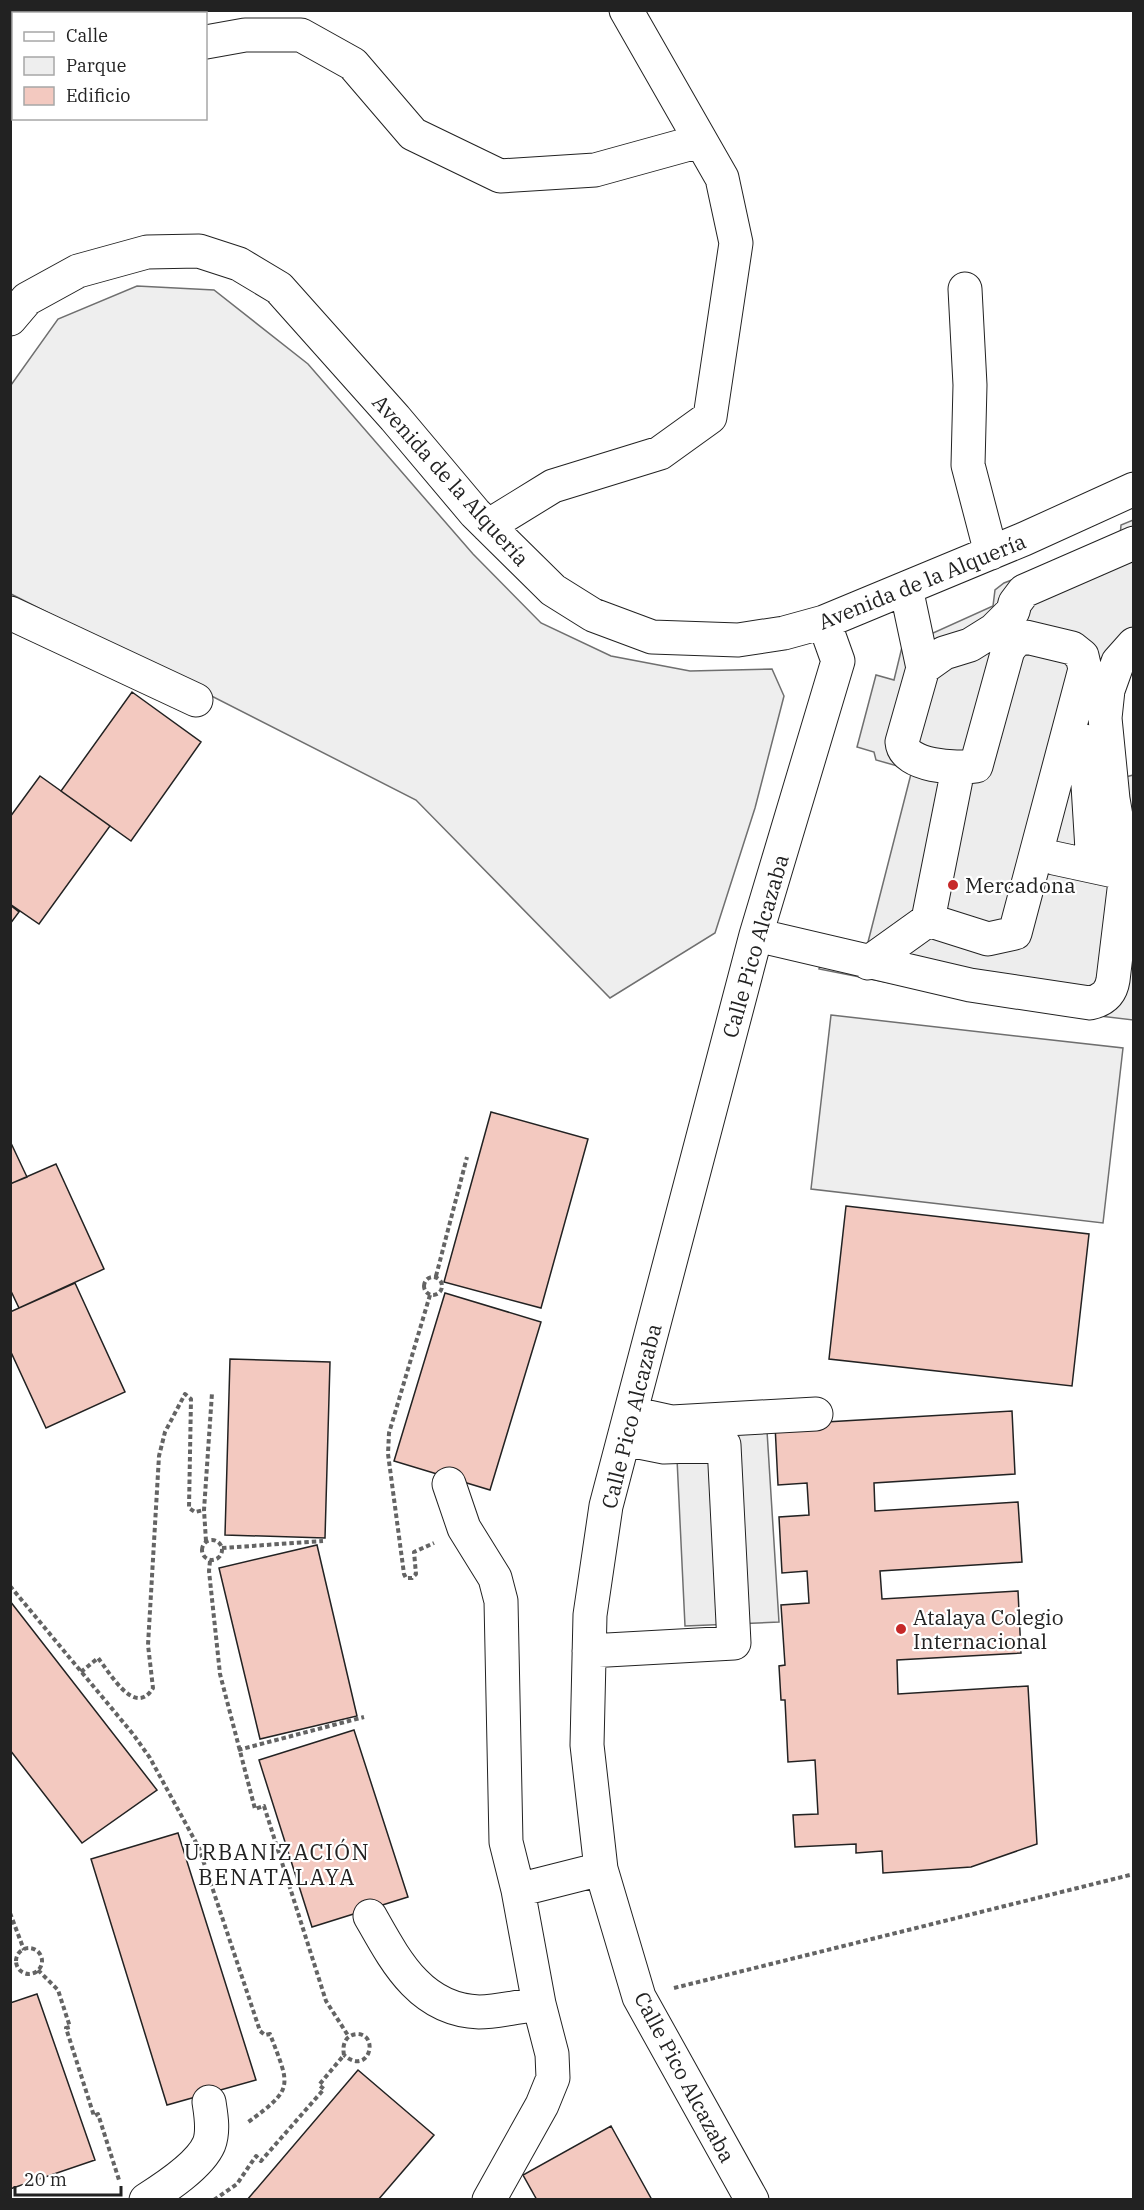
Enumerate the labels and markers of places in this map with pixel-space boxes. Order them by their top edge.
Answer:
place label: Mercadona [965,871,1076,899]
marker: Mercadona [946,878,960,892]
place label: Atalaya Colegio Internacional [913,1603,1064,1655]
marker: Atalaya Colegio Internacional [894,1622,908,1636]

